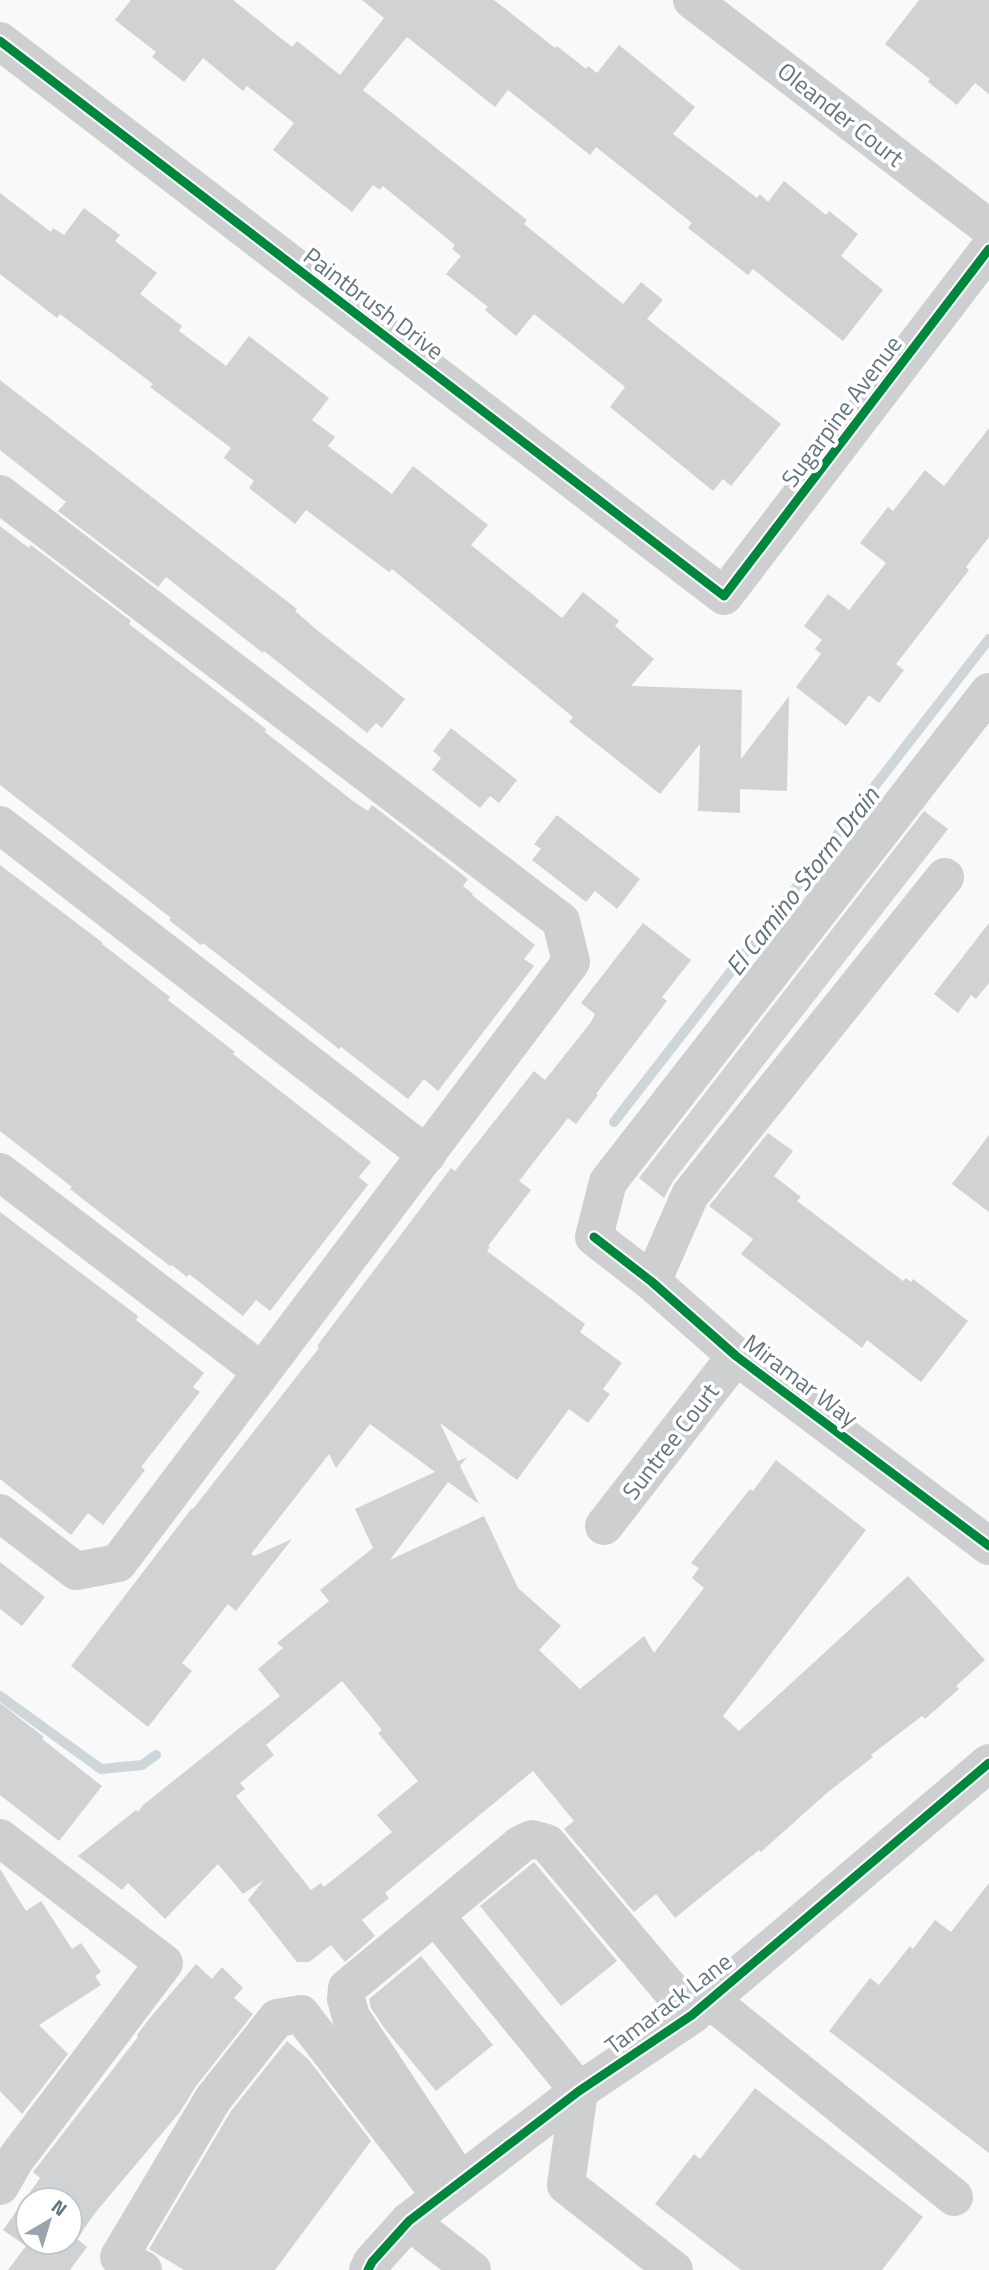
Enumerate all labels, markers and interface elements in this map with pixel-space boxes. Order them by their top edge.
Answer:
street label: Oleander Court [770,53,912,175]
street label: Paintbrush Drive [296,238,452,368]
street label: Sugarpine Avenue [772,328,910,494]
water label: El Camino Storm Drain [716,777,889,984]
street label: Miramar Way [736,1325,866,1435]
street label: Suntree Court [613,1374,727,1507]
street label: Tamarack Lane [597,1943,739,2063]
north arrow [14,2186,84,2256]
text: N [46,2192,74,2223]

